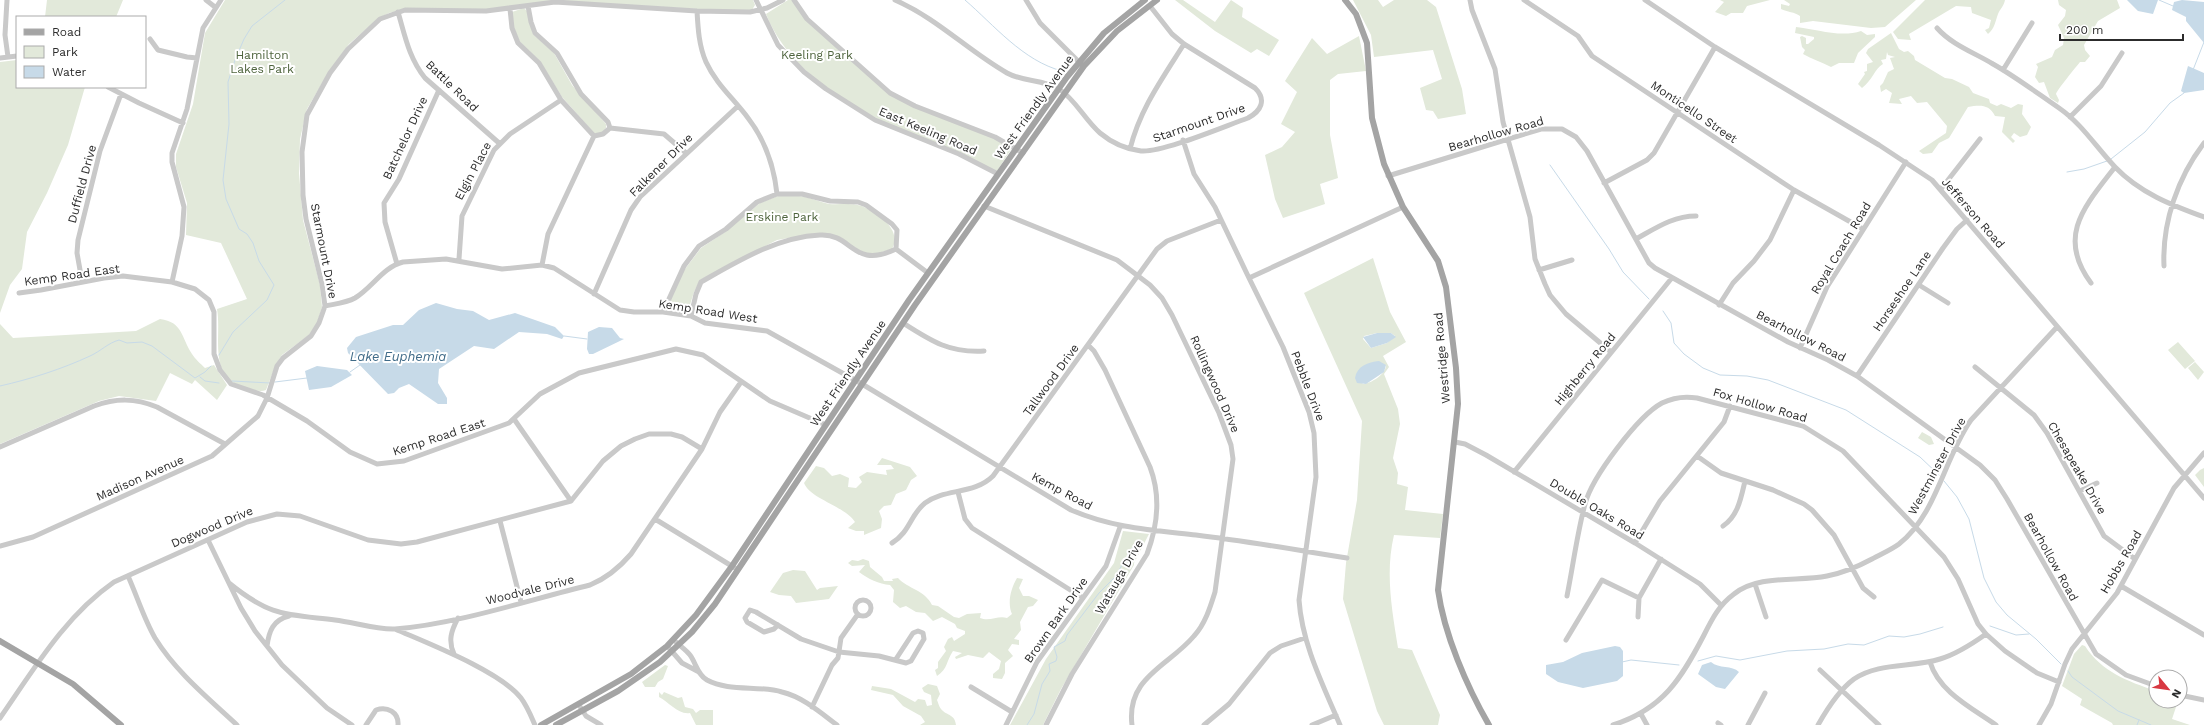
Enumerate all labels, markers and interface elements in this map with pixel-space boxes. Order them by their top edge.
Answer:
legend [16,16,146,88]
scale bar [2060,16,2183,42]
text: 200 m [2066,23,2103,37]
text: Road [52,25,81,39]
text: Park [52,45,78,59]
park label: Hamilton Lakes Park [230,48,294,76]
park label: Keeling Park [781,48,853,62]
street label: West Friendly Avenue [991,52,1077,162]
street label: Battle Road [423,57,481,115]
text: Water [52,65,87,79]
street label: Monticello Street [1648,78,1740,146]
street label: Batchelor Drive [380,94,430,182]
street label: Starmount Drive [1151,101,1247,145]
street label: East Keeling Road [877,104,979,158]
street label: Bearhollow Road [1447,114,1545,154]
street label: Falkener Drive [626,130,696,200]
street label: Elgin Place [452,139,494,202]
street label: Duffield Drive [65,143,99,225]
street label: Jefferson Road [1939,175,2007,251]
street label: Royal Coach Road [1808,200,1874,296]
street label: Starmount Drive [308,202,340,300]
park label: Erskine Park [746,210,819,224]
street label: Horseshoe Lane [1870,248,1934,334]
street label: Kemp Road East [23,261,121,289]
street label: Kemp Road West [658,296,758,326]
street label: Bearhollow Road [1754,307,1848,365]
street label: Westridge Road [1431,312,1453,404]
street label: West Friendly Avenue [807,317,889,429]
street label: Highberry Road [1551,330,1619,408]
street label: Rollingwood Drive [1187,333,1243,435]
street label: Tallwood Drive [1020,341,1082,419]
water label: Lake Euphemia [350,349,446,364]
street label: Pebble Drive [1288,349,1328,423]
street label: Fox Hollow Road [1711,385,1809,425]
street label: Kemp Road East [391,415,487,459]
street label: Westminster Drive [1905,415,1969,517]
street label: Chesapeake Drive [2045,419,2109,517]
street label: Madison Avenue [94,452,186,504]
street label: Kemp Road [1029,469,1095,513]
street label: Double Oaks Road [1547,475,1647,543]
street label: Dogwood Drive [169,503,255,551]
street label: Bearhollow Road [2021,510,2081,604]
street label: Hobbs Road [2097,528,2145,596]
street label: Watauga Drive [1092,537,1146,617]
street label: Woodvale Drive [484,572,576,608]
street label: Brown Bark Drive [1021,575,1091,665]
north arrow [2148,669,2188,709]
text: N [2169,687,2184,700]

